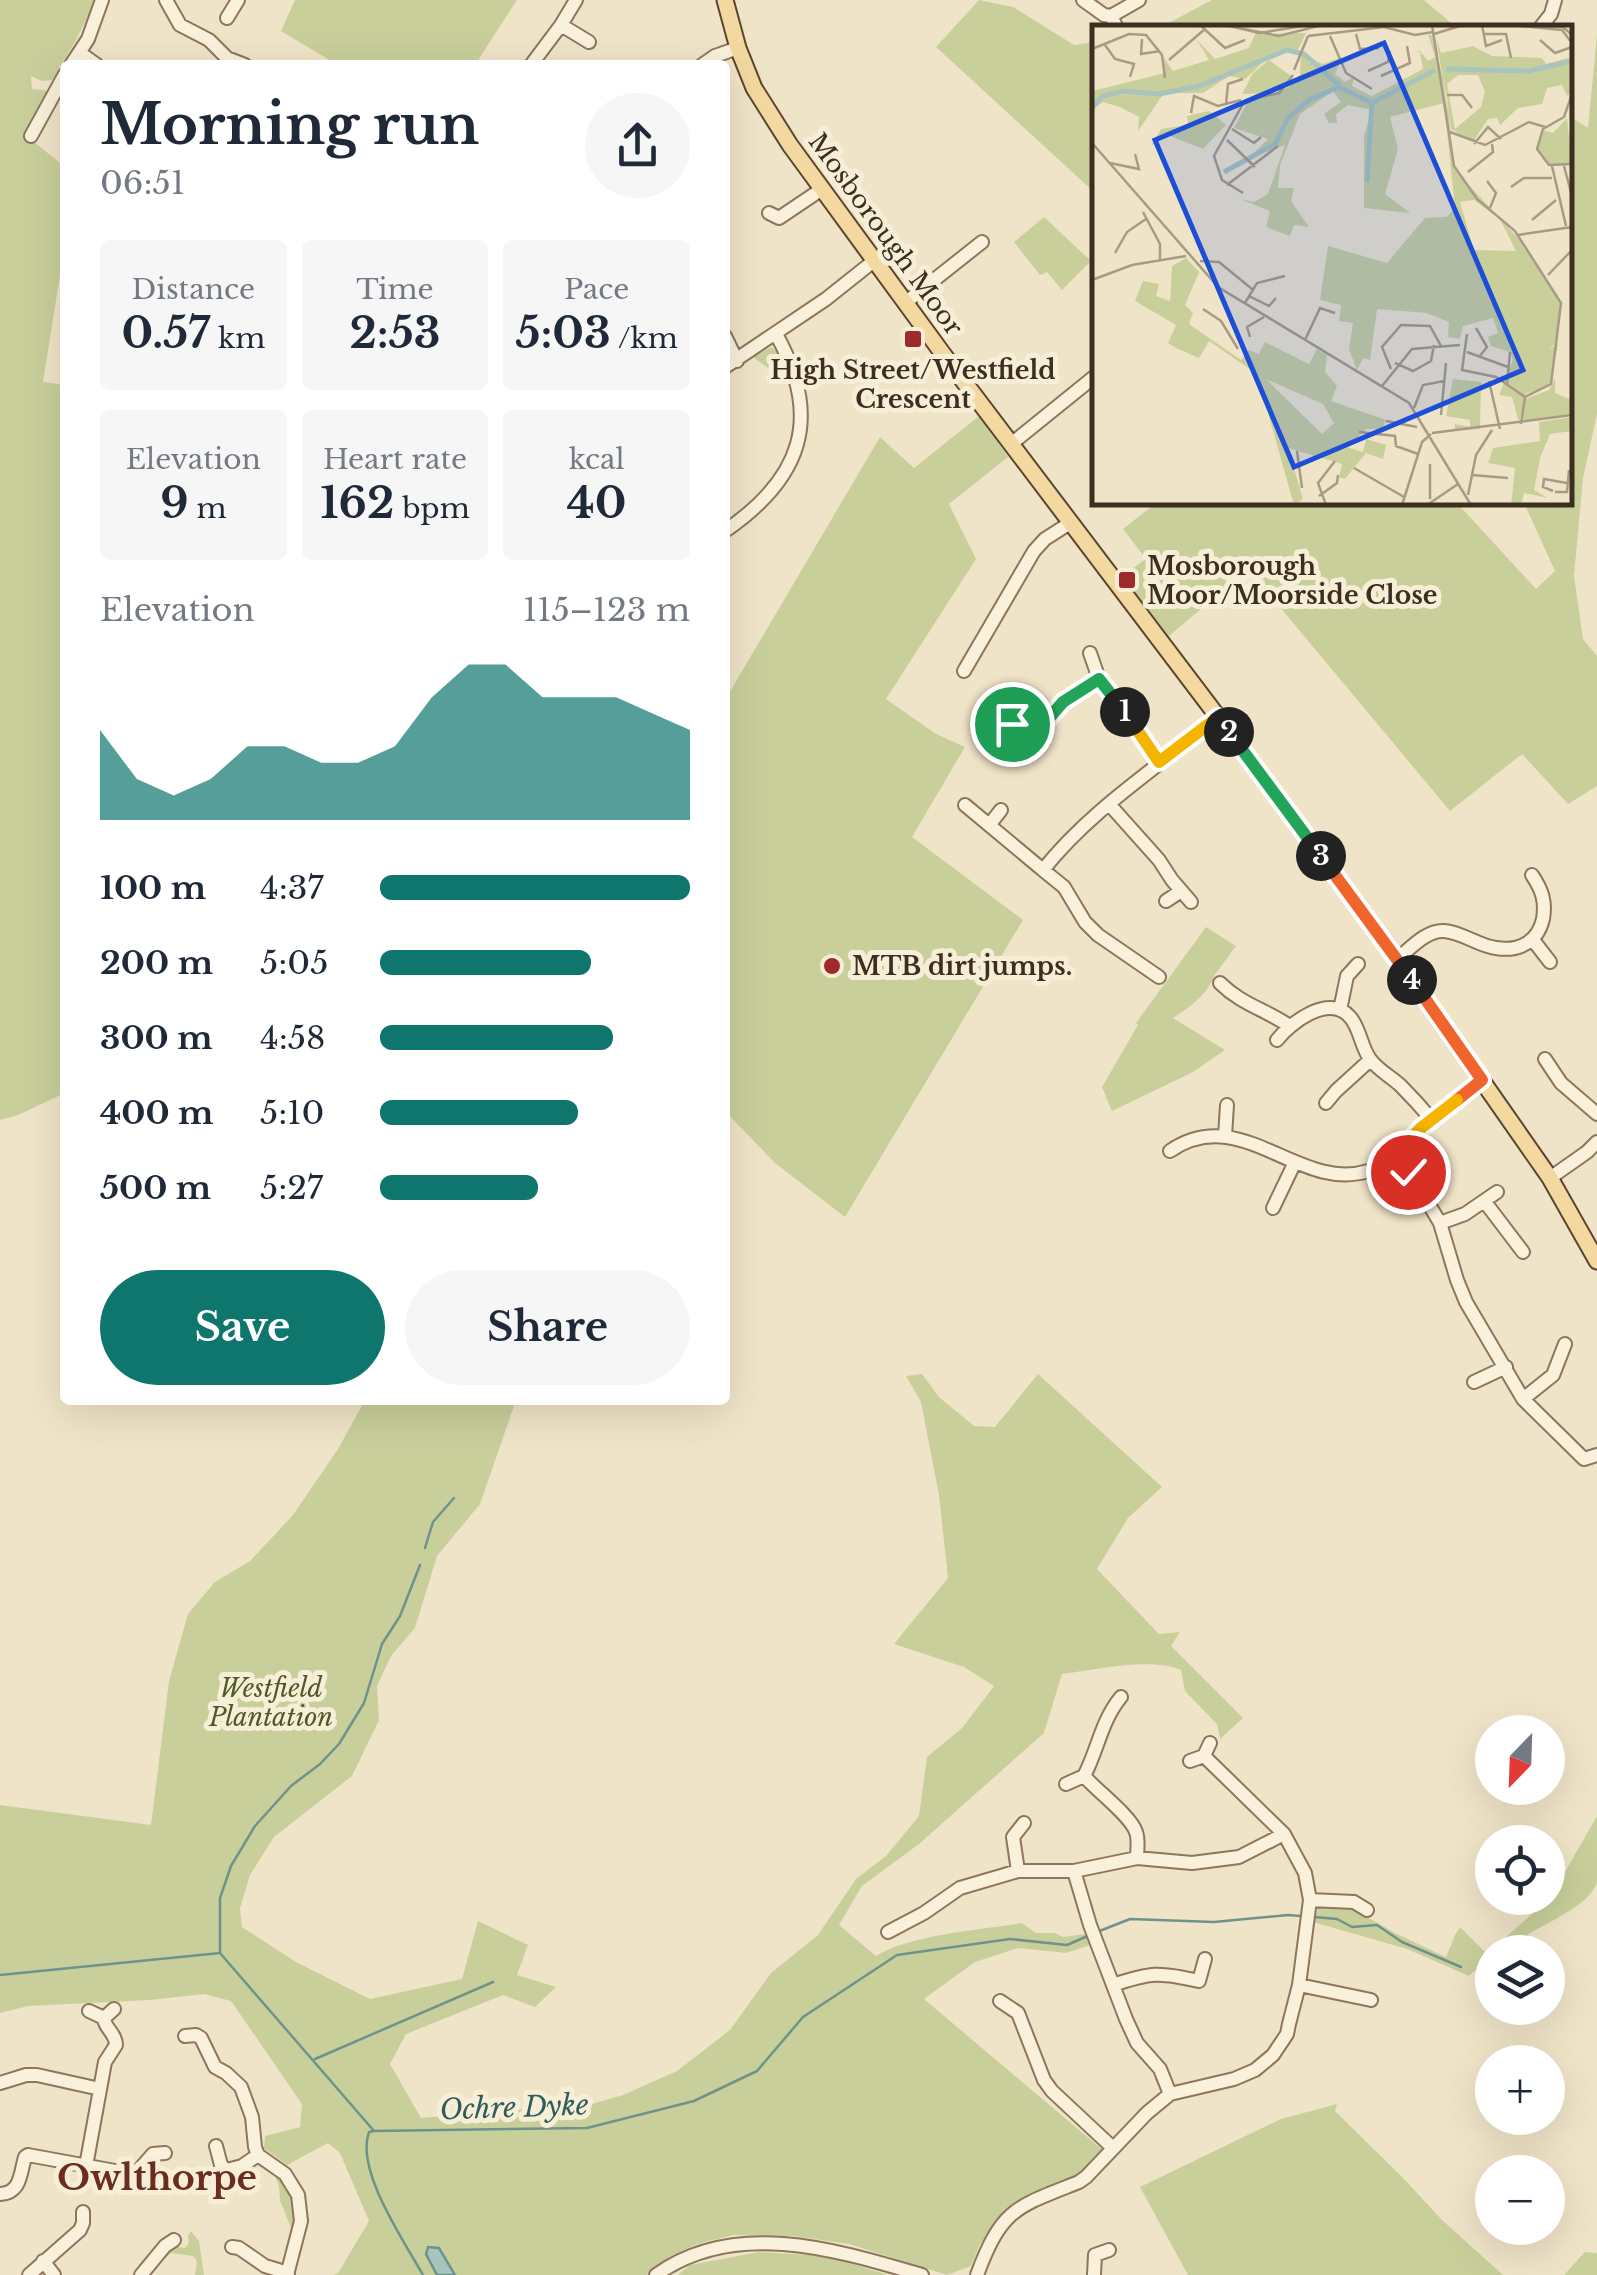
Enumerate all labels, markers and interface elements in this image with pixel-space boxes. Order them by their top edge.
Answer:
inset map [1092,25,1572,505]
text: Morning run [100,91,479,159]
button: share [585,93,690,198]
street label: Mosborough Moor [802,127,969,341]
text: 06:51 [100,163,185,203]
text: Distance [132,272,255,307]
text: Time [356,272,434,307]
text: Pace [564,272,629,307]
text: 0.57 [121,307,210,359]
text: 2:53 [349,307,441,359]
text: 5:03 [515,307,611,359]
text: km [210,321,265,356]
text: /km [611,321,678,356]
marker: High Street/Westfield Crescent [902,328,924,350]
place label: High Street/Westfield Crescent [770,355,1056,415]
text: Elevation [126,442,261,477]
text: Heart rate [323,442,467,477]
text: kcal [569,442,625,477]
text: 9 [160,477,188,529]
text: 162 [320,477,394,529]
text: 40 [567,477,626,529]
text: m [188,491,227,526]
text: bpm [394,491,470,526]
place label: Mosborough Moor/Moorside Close [1147,551,1437,611]
marker: Mosborough Moor/Moorside Close [1116,569,1138,591]
text: Elevation [100,590,254,630]
text: 115–123 m [523,590,690,630]
pin [970,682,1055,767]
pin: 1 [1100,687,1150,737]
text: 1 [1119,694,1131,729]
icon: arrive [985,697,1040,752]
pin: 2 [1204,707,1254,757]
text: 2 [1220,714,1238,749]
pin: 3 [1296,831,1346,881]
text: 3 [1312,838,1330,873]
text: 100 m [100,868,206,908]
text: 4:37 [260,868,324,908]
text: 200 m [100,943,213,983]
text: 5:05 [260,943,328,983]
place label: MTB dirt jumps. [852,951,1072,982]
marker: MTB dirt jumps. [821,955,843,977]
pin: 4 [1387,955,1437,1005]
text: 4 [1403,962,1421,997]
text: 300 m [100,1018,213,1058]
text: 4:58 [260,1018,325,1058]
text: 400 m [100,1093,213,1133]
text: 5:10 [260,1093,324,1133]
pin [1366,1130,1451,1215]
icon: check [1381,1145,1436,1200]
text: 500 m [100,1168,211,1208]
text: 5:27 [260,1168,323,1208]
button: Save [100,1270,385,1385]
button: Share [405,1270,690,1385]
park label: Westfield Plantation [208,1673,333,1733]
north arrow [1475,1715,1565,1805]
map controls [1475,1715,1565,2245]
button: locate [1475,1825,1565,1915]
button: layers [1475,1935,1565,2025]
button: + [1475,2045,1565,2135]
water label: Ochre Dyke [439,2087,589,2128]
button: − [1475,2155,1565,2245]
district label: Owlthorpe [57,2156,257,2199]

